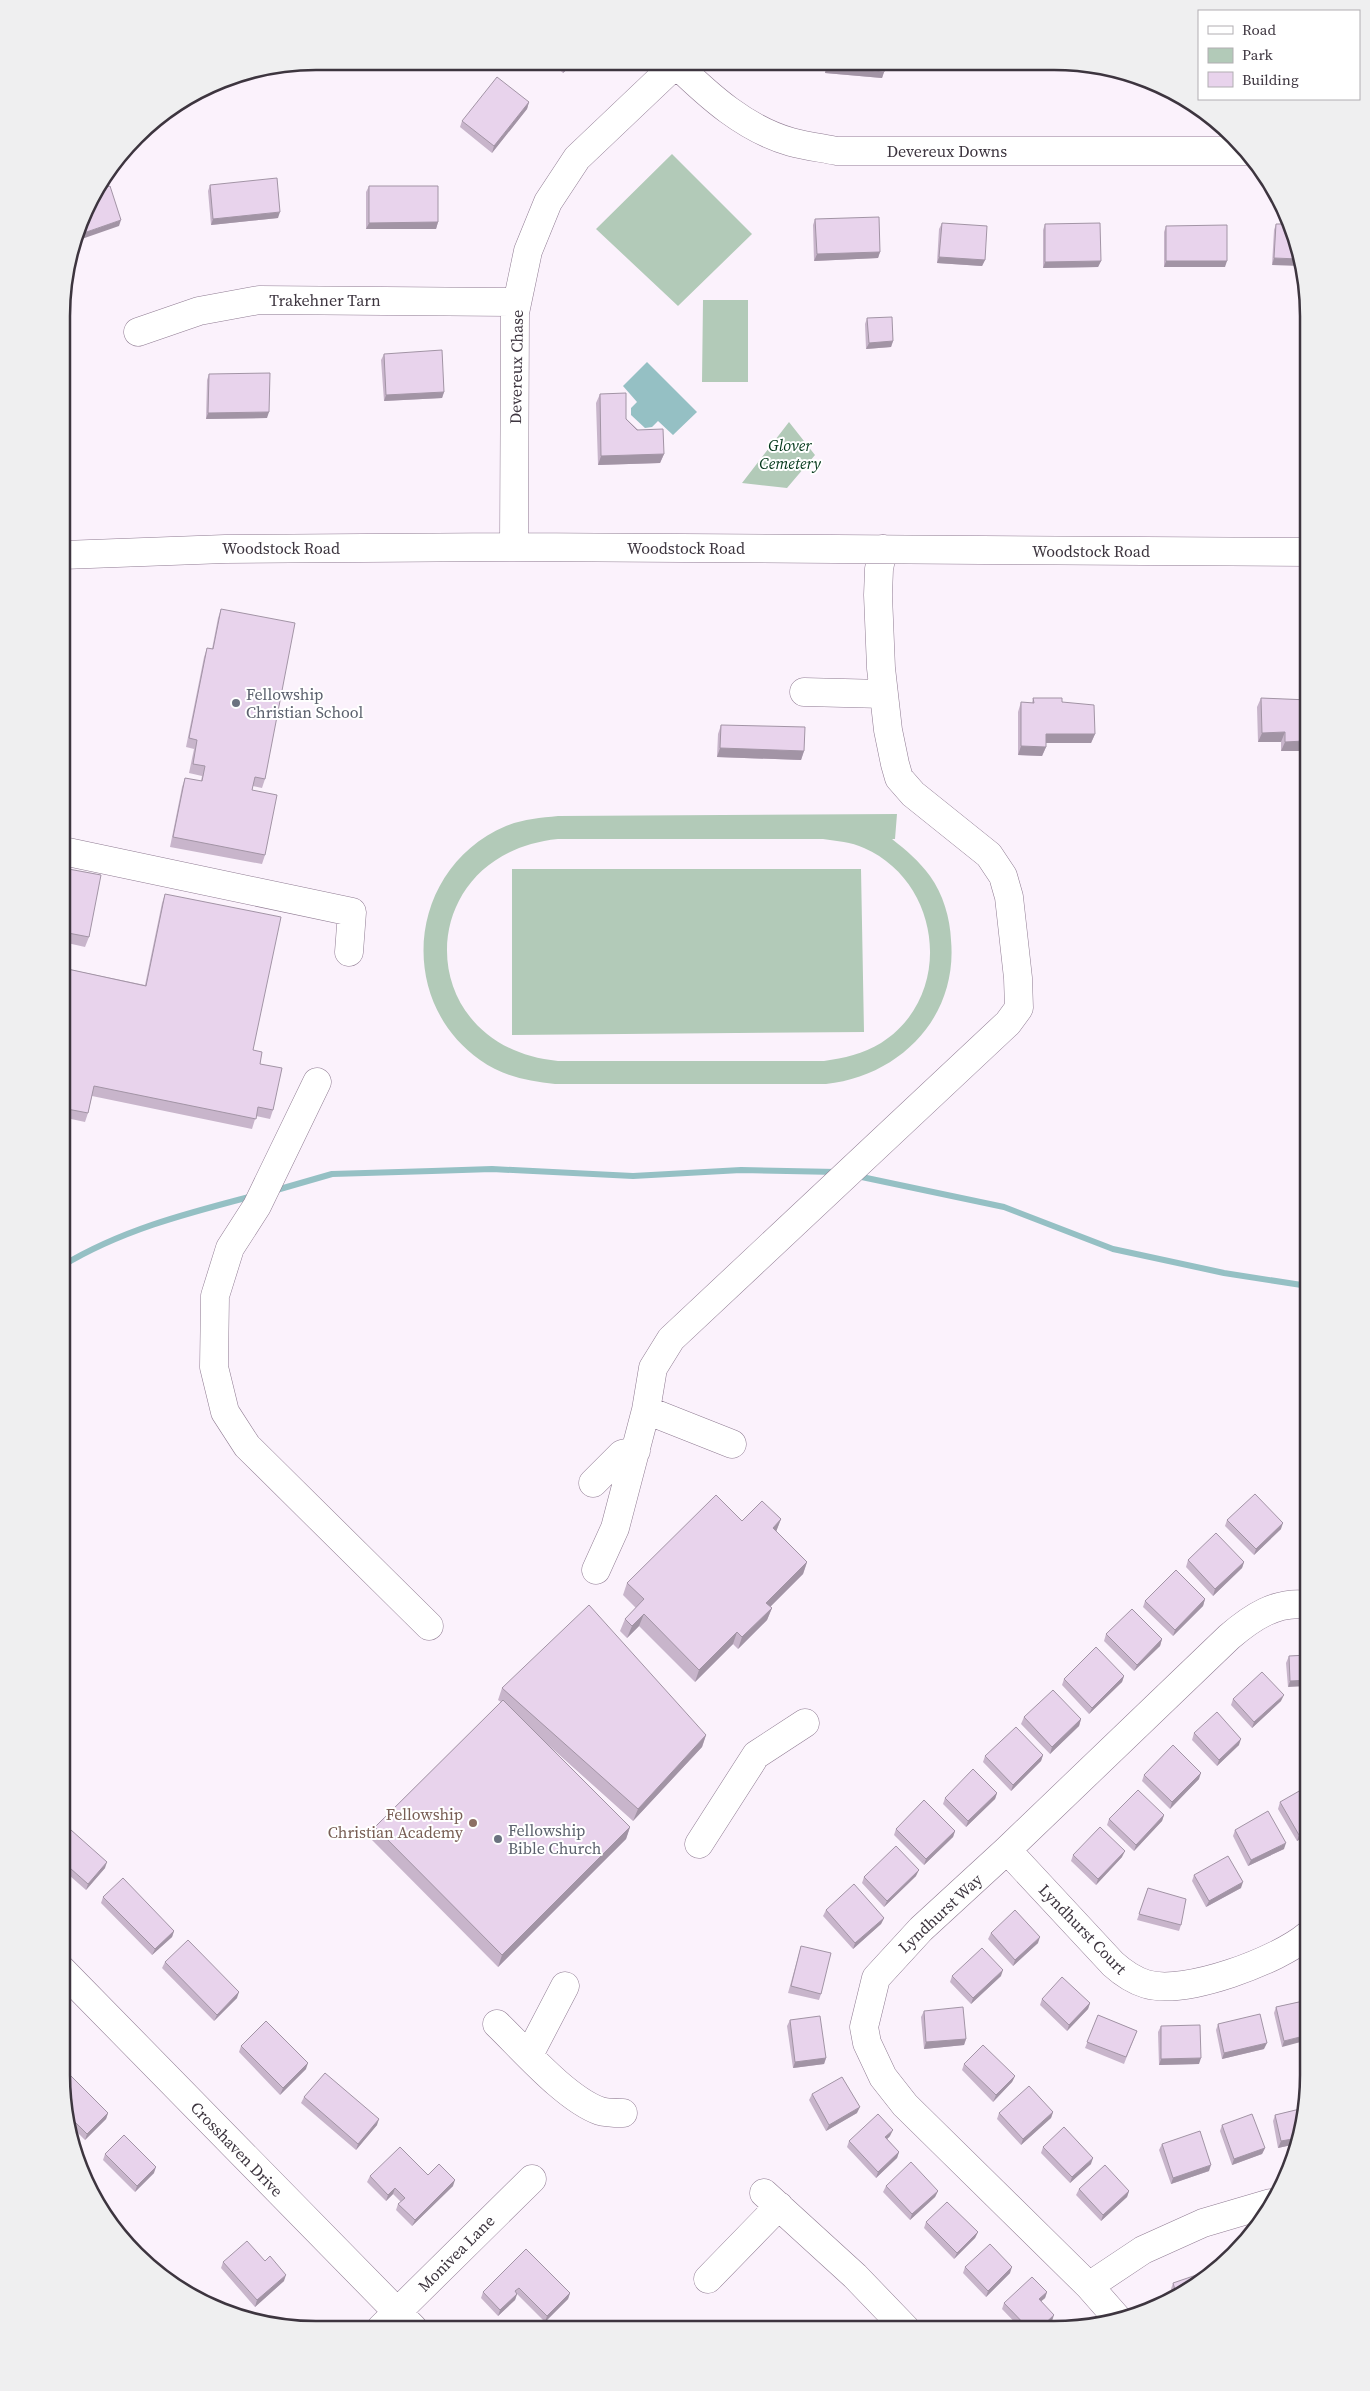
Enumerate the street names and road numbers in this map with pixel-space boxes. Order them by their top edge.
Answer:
street label: Devereux Downs [887,140,1007,162]
street label: Trakehner Tarn [269,289,381,311]
street label: Devereux Chase [504,310,528,424]
street label: Woodstock Road [222,537,340,559]
street label: Woodstock Road [627,537,745,559]
street label: Woodstock Road [1032,540,1150,562]
street label: Lyndhurst Way [893,1868,987,1958]
street label: Lyndhurst Court [1034,1879,1132,1980]
street label: Crosshaven Drive [186,2097,288,2201]
street label: Monivea Lane [413,2210,499,2296]

